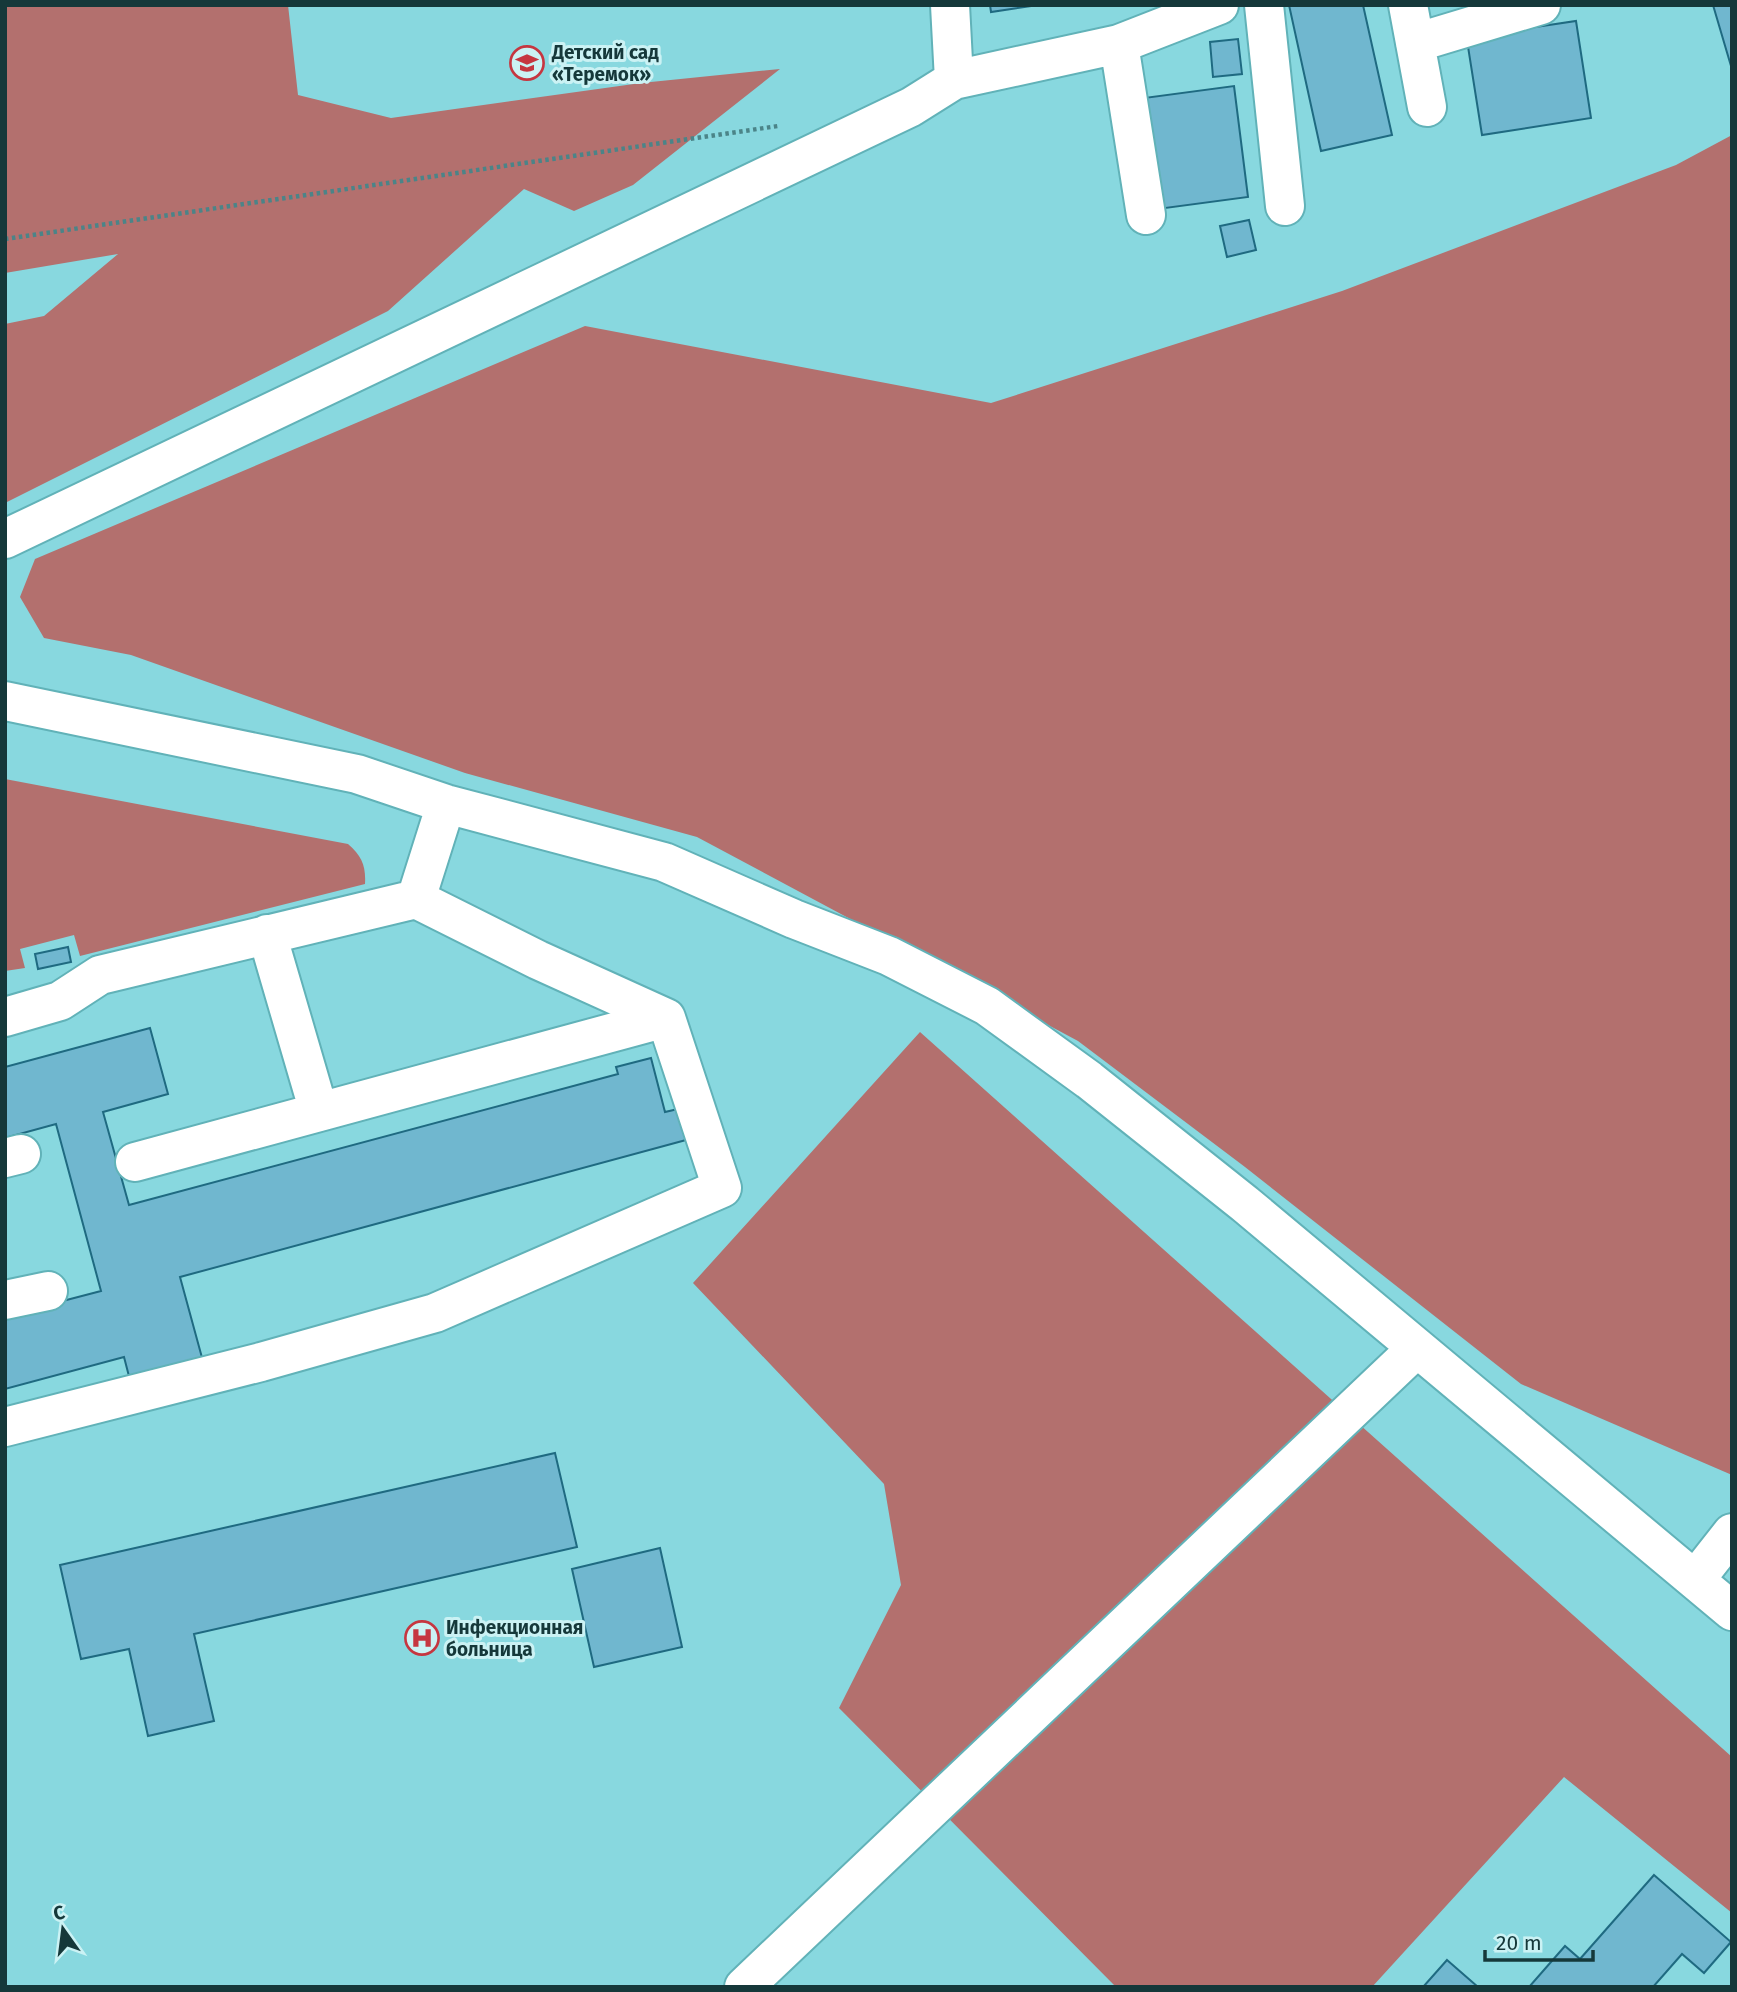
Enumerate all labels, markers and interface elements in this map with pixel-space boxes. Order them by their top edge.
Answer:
place label: Детский сад «Теремок» [551,41,659,86]
school or university icon: Детский сад «Теремок» [508,44,546,82]
place label: Инфекционная больница [446,1616,583,1661]
hospital icon: Инфекционная больница [403,1619,441,1657]
north arrow [28,1894,98,1964]
text: С [51,1900,67,1925]
scale bar [1485,1918,1594,1962]
text: 20 m [1496,1930,1542,1956]

